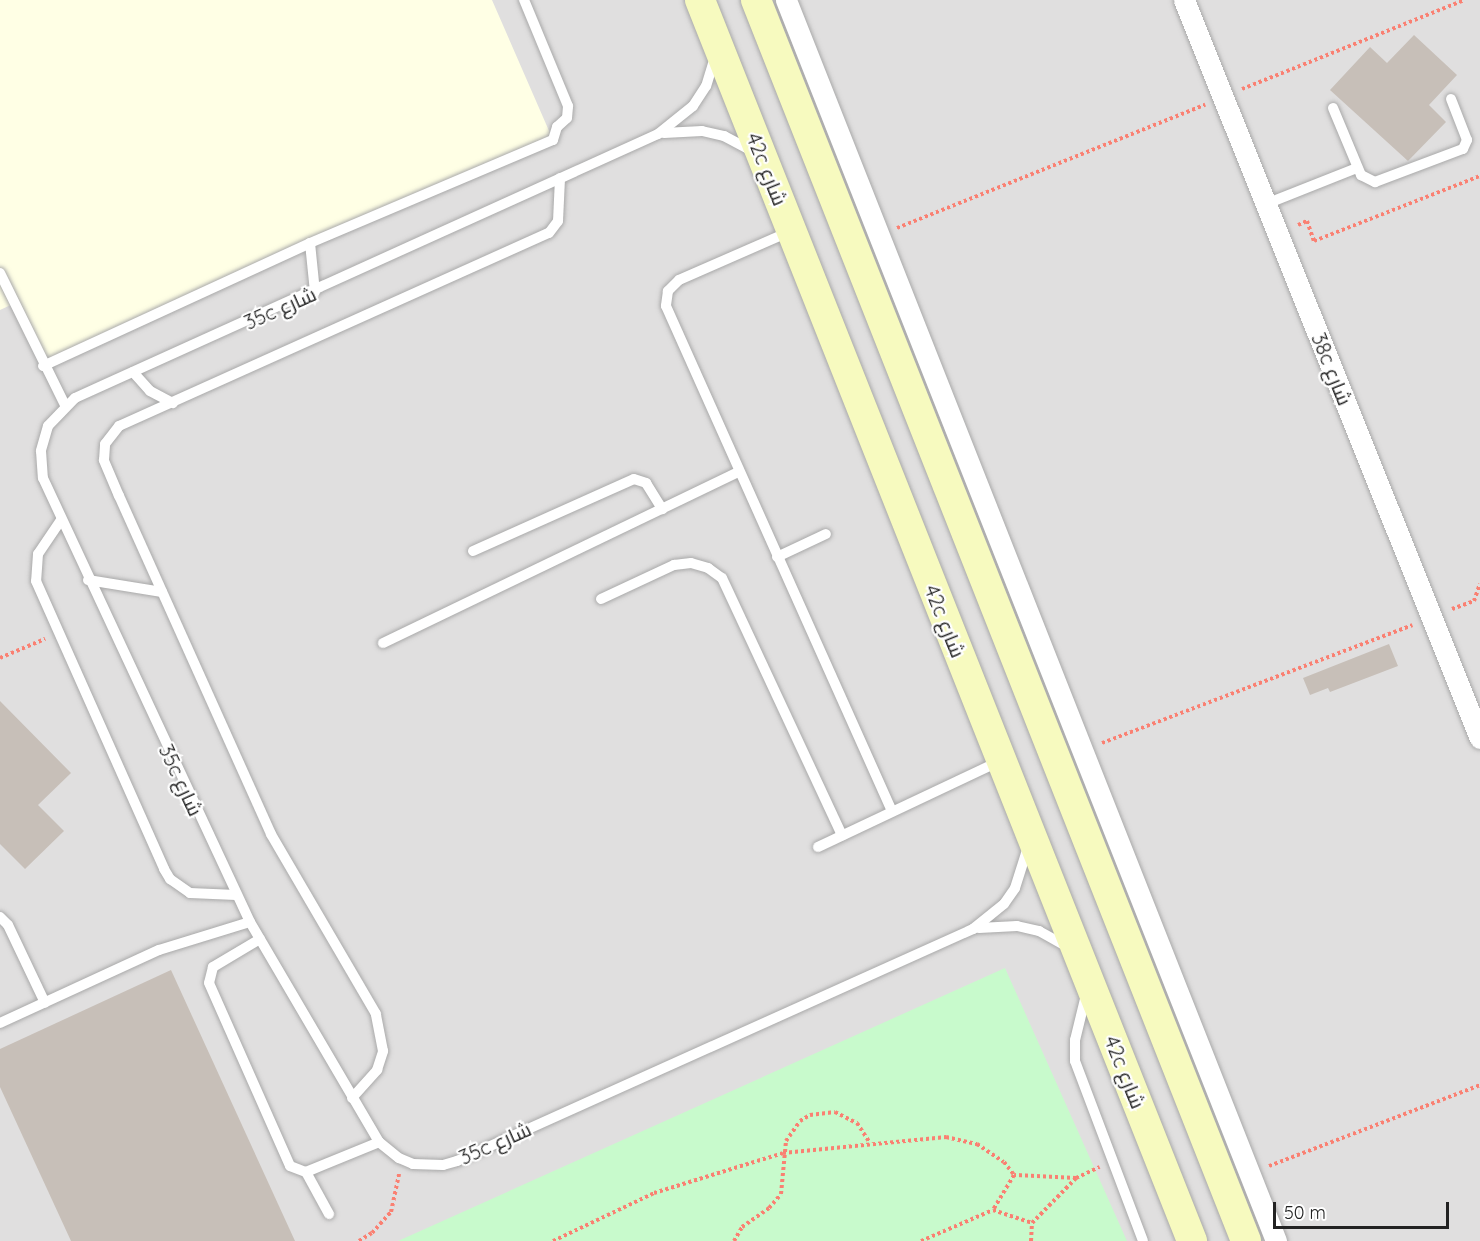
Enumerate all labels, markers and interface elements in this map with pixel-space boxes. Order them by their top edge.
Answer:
street label: 42c شارع [742,129,792,209]
street label: 35c شارع [240,282,320,334]
street label: 38c شارع [1307,329,1357,409]
street label: 42c شارع [920,581,970,661]
street label: 35c شارع [154,741,208,819]
street label: 42c شارع [1100,1032,1150,1112]
street label: 35c شارع [455,1117,535,1169]
scale bar [1276,1190,1452,1228]
text: 50 m [1284,1201,1326,1224]

